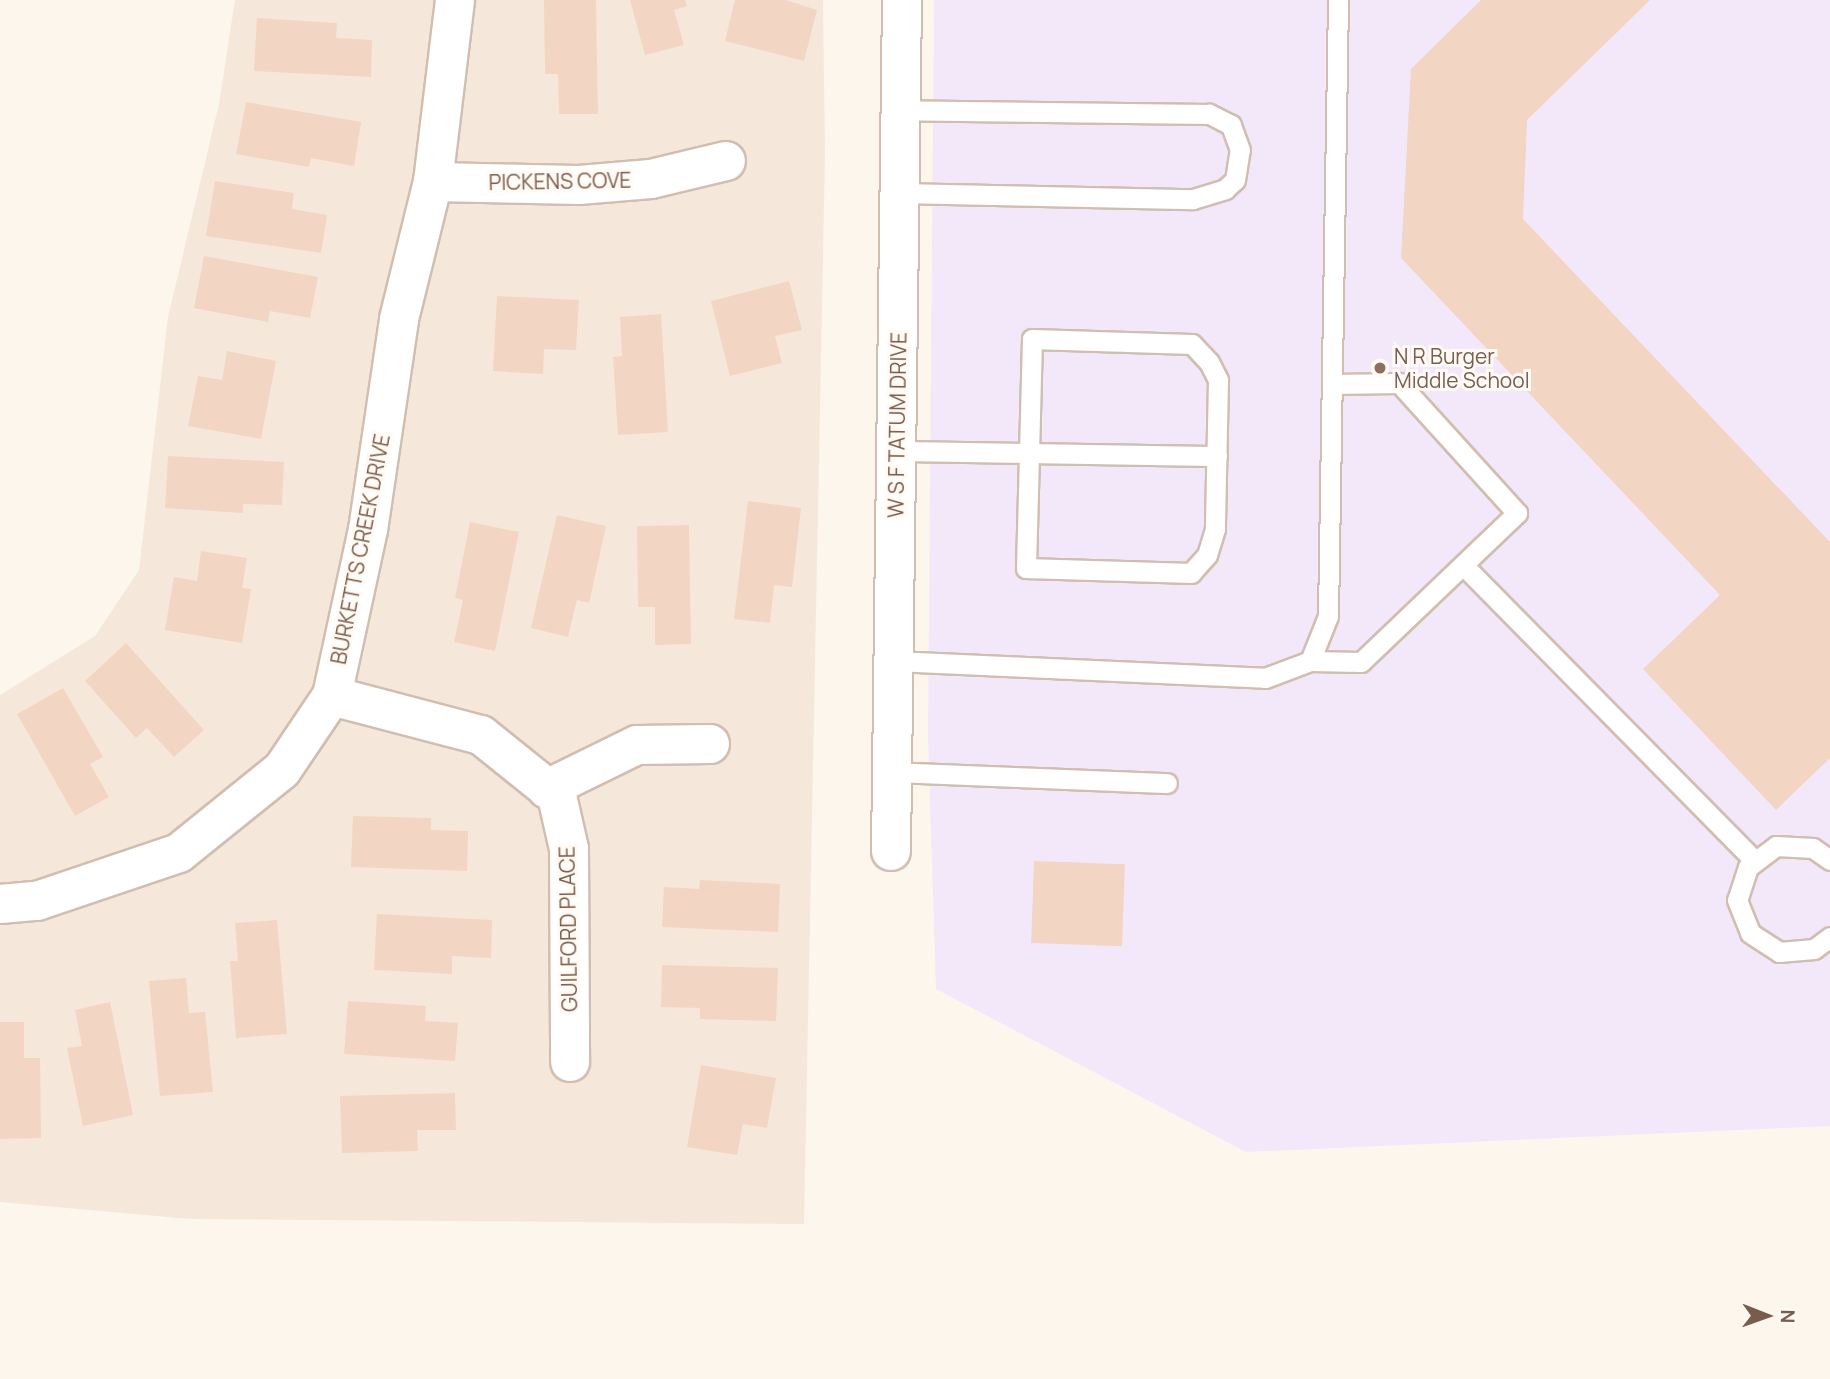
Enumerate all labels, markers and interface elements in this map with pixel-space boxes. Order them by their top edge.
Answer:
street label: PICKENS COVE [488,167,632,195]
street label: W S F TATUM DRIVE [883,332,911,518]
place label: N R Burger Middle School [1394,343,1530,393]
marker: N R Burger Middle School [1372,360,1388,376]
street label: BURKETTS CREEK DRIVE [325,431,395,667]
street label: GUILFORD PLACE [554,846,582,1012]
north arrow [1732,1281,1802,1351]
text: N [1775,1309,1801,1323]

